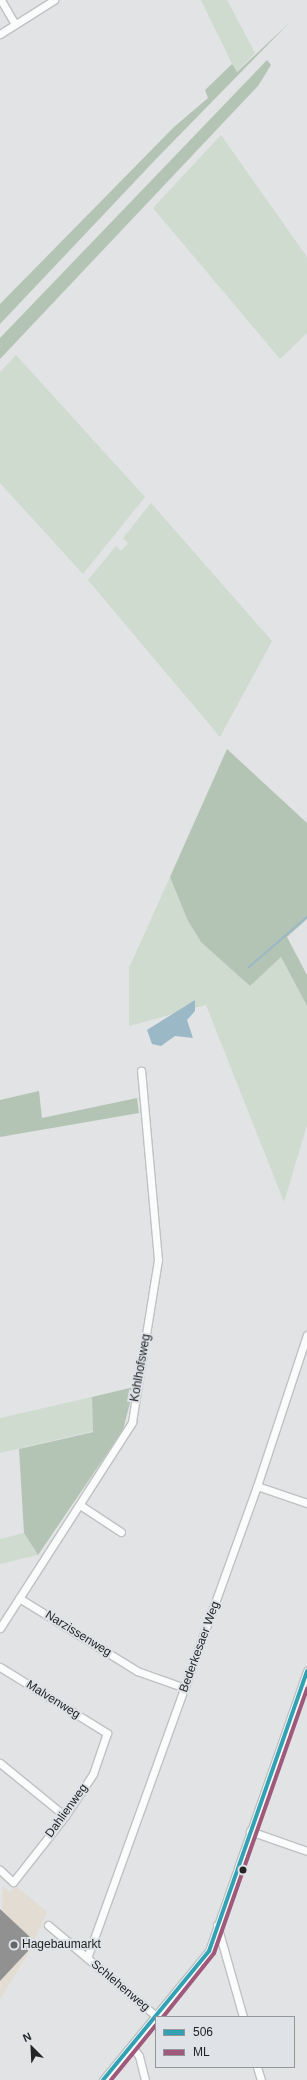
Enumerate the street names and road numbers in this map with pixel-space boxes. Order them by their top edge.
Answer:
street label: Kohlhofsweg [128,1333,154,1403]
street label: Bederkesaer Weg [177,1600,223,1694]
street label: Narzissenweg [42,1608,114,1660]
street label: Malvenweg [23,1678,83,1722]
street label: Dahlienweg [43,1781,91,1841]
street label: Schlehenweg [88,1957,152,2015]

